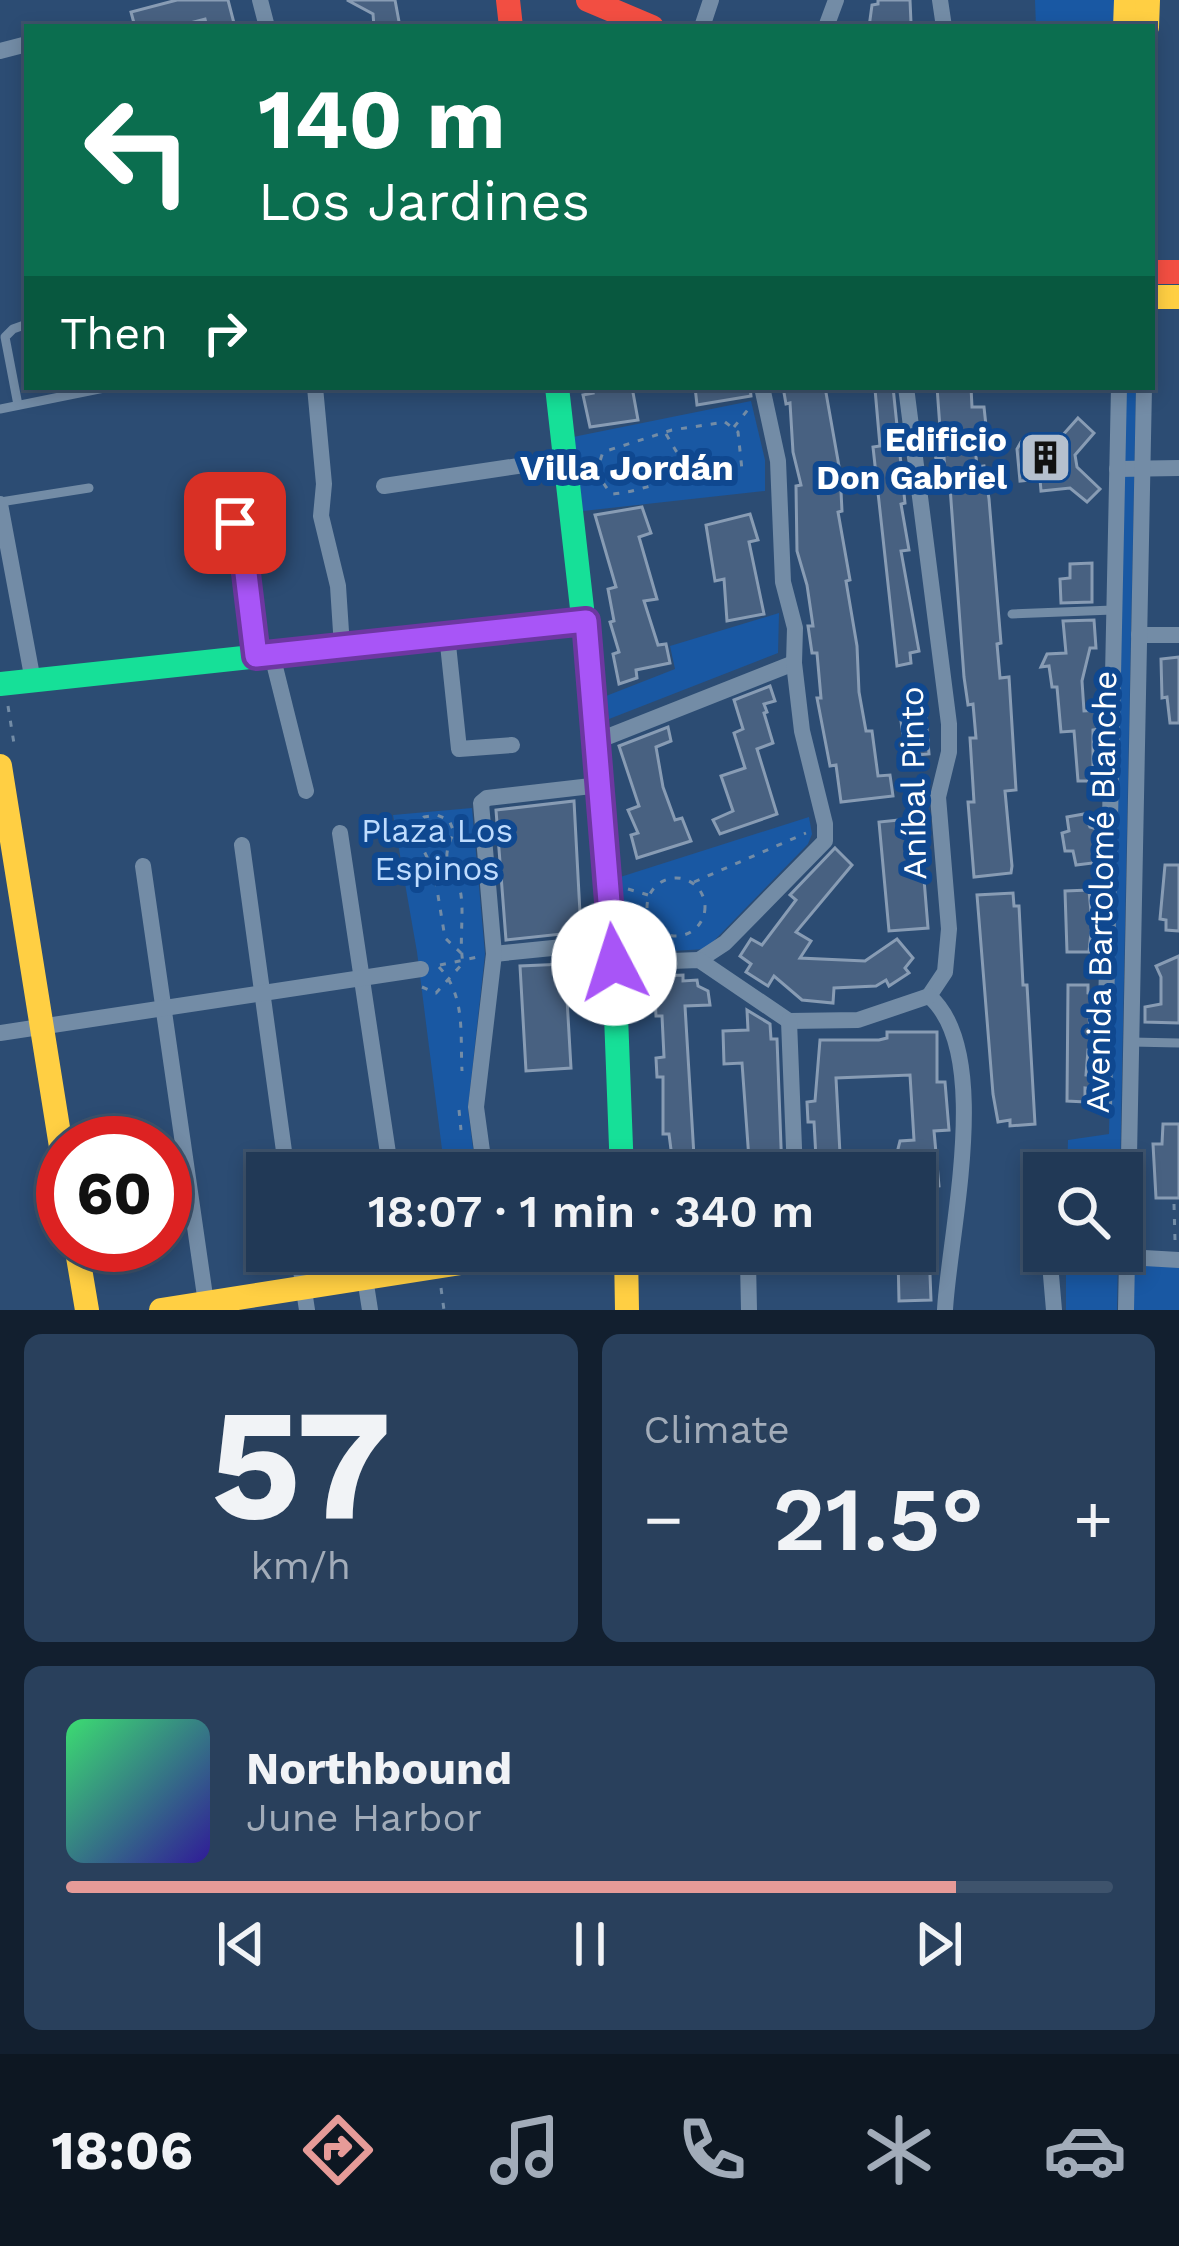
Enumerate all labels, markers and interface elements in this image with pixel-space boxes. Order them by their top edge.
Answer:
text: 140 m [258,70,506,168]
icon: left [60,72,216,228]
text: Los Jardines [258,170,590,233]
icon: right [192,300,258,366]
text: Then [60,307,168,360]
place label: Edificio Don Gabriel [816,420,1007,497]
building icon: Edificio Don Gabriel [1018,430,1074,486]
district label: Villa Jordán [520,447,734,489]
pin [184,472,286,574]
icon: arrive [202,490,268,556]
street label: Avenida Bartolomé Blanche [1078,670,1124,1114]
street label: Aníbal Pinto [892,686,934,880]
park label: Plaza Los Espinos [361,811,513,888]
position arrow [551,900,677,1026]
speed limit sign: 60 [36,1116,192,1272]
map controls [1023,1152,1143,1272]
button: search [1023,1152,1143,1272]
text: 18:07 · 1 min · 340 m [368,1185,814,1238]
text: 57 [210,1373,391,1556]
text: Climate [644,1407,790,1452]
text: 21.5° [772,1466,984,1572]
text: − [644,1481,683,1558]
text: + [1073,1481,1113,1558]
text: km/h [251,1543,351,1588]
text: Northbound [246,1742,512,1795]
text: June Harbor [246,1795,482,1840]
icon: previous [208,1911,274,1977]
icon: pause [557,1911,623,1977]
icon: next [906,1911,972,1977]
icon: directions [296,2108,380,2192]
icon: music [483,2108,567,2192]
icon: phone [670,2108,754,2192]
icon: climate [857,2108,941,2192]
icon: car [1043,2108,1127,2192]
text: 18:06 [51,2119,193,2182]

